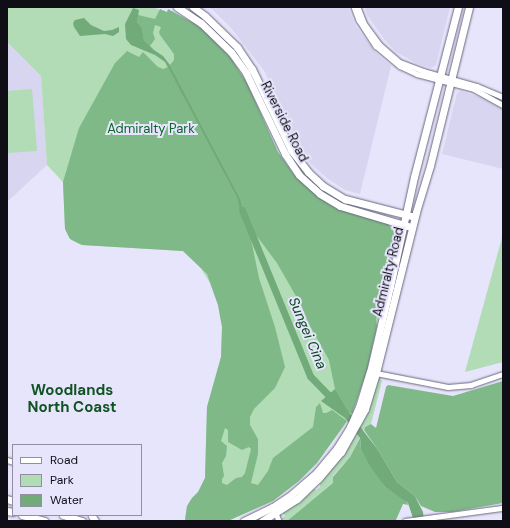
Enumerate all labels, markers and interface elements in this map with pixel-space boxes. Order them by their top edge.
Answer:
street label: Riverside Road [257,79,311,165]
park label: Admiralty Park [107,121,195,137]
street label: Admiralty Road [370,225,408,319]
water label: Sungei Cina [285,295,331,371]
district label: Woodlands North Coast [28,381,116,416]
legend [12,444,142,516]
text: Road [50,452,78,468]
text: Park [50,472,74,488]
text: Water [50,492,83,508]

